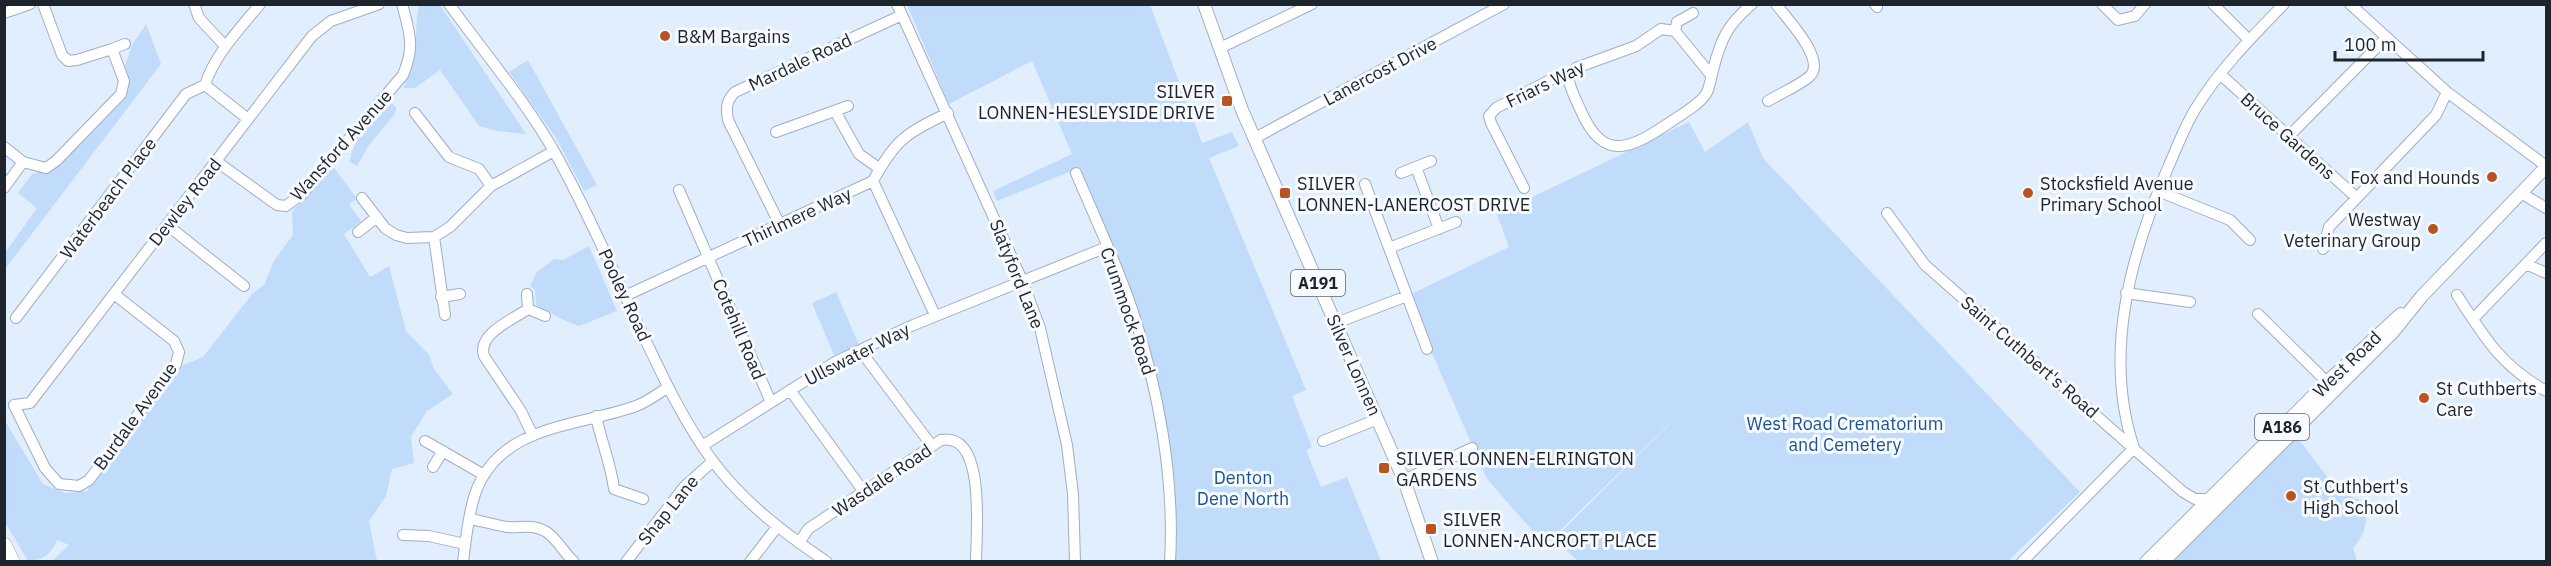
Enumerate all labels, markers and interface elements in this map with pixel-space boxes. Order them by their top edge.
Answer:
scale bar [2335,24,2484,62]
place label: B&M Bargains [677,25,790,48]
street label: Mardale Road [745,28,855,96]
marker: B&M Bargains [658,29,672,43]
street label: Lanercost Drive [1319,31,1441,111]
text: 100 m [2344,33,2396,56]
street label: Friars Way [1502,55,1588,113]
place label: SILVER LONNEN-HESLEYSIDE DRIVE [978,80,1215,124]
street label: Wansford Avenue [285,85,397,205]
street label: Bruce Gardens [2236,87,2340,185]
marker: SILVER LONNEN-HESLEYSIDE DRIVE [1220,94,1234,108]
street label: Waterbeach Place [55,133,161,263]
street label: Dewley Road [144,154,226,250]
place label: Fox and Hounds [2350,166,2480,189]
marker: Fox and Hounds [2485,170,2499,184]
place label: SILVER LONNEN-LANERCOST DRIVE [1297,172,1530,216]
place label: Stocksfield Avenue Primary School [2040,172,2194,216]
street label: Thirlmere Way [739,182,855,252]
marker: SILVER LONNEN-LANERCOST DRIVE [1278,186,1292,200]
marker: Stocksfield Avenue Primary School [2021,186,2035,200]
place label: Westway Veterinary Group [2284,208,2421,252]
street label: Slatyford Lane [985,216,1049,332]
marker: Westway Veterinary Group [2426,222,2440,236]
street label: Crummock Road [1095,244,1161,378]
street label: Pooley Road [593,245,657,345]
road number: A191 [1291,270,1345,296]
street label: Cotehill Road [707,275,771,383]
street label: Saint Cuthbert's Road [1956,291,2104,423]
street label: Silver Lonnen [1321,311,1387,419]
street label: Ullswater Way [800,318,914,390]
street label: West Road [2308,326,2386,402]
street label: Burdale Avenue [88,358,182,474]
place label: St Cuthberts Care [2436,377,2537,421]
marker: St Cuthberts Care [2417,391,2431,405]
park label: West Road Crematorium and Cemetery [1747,412,1943,456]
road number: A186 [2255,414,2309,440]
street label: Wasdale Road [828,438,936,522]
place label: SILVER LONNEN-ELRINGTON GARDENS [1396,447,1634,491]
marker: SILVER LONNEN-ELRINGTON GARDENS [1377,461,1391,475]
park label: Denton Dene North [1197,466,1289,510]
street label: Shap Lane [633,470,703,550]
place label: St Cuthbert's High School [2303,475,2408,519]
marker: St Cuthbert's High School [2284,489,2298,503]
place label: SILVER LONNEN-ANCROFT PLACE [1443,508,1657,552]
marker: SILVER LONNEN-ANCROFT PLACE [1424,522,1438,536]

